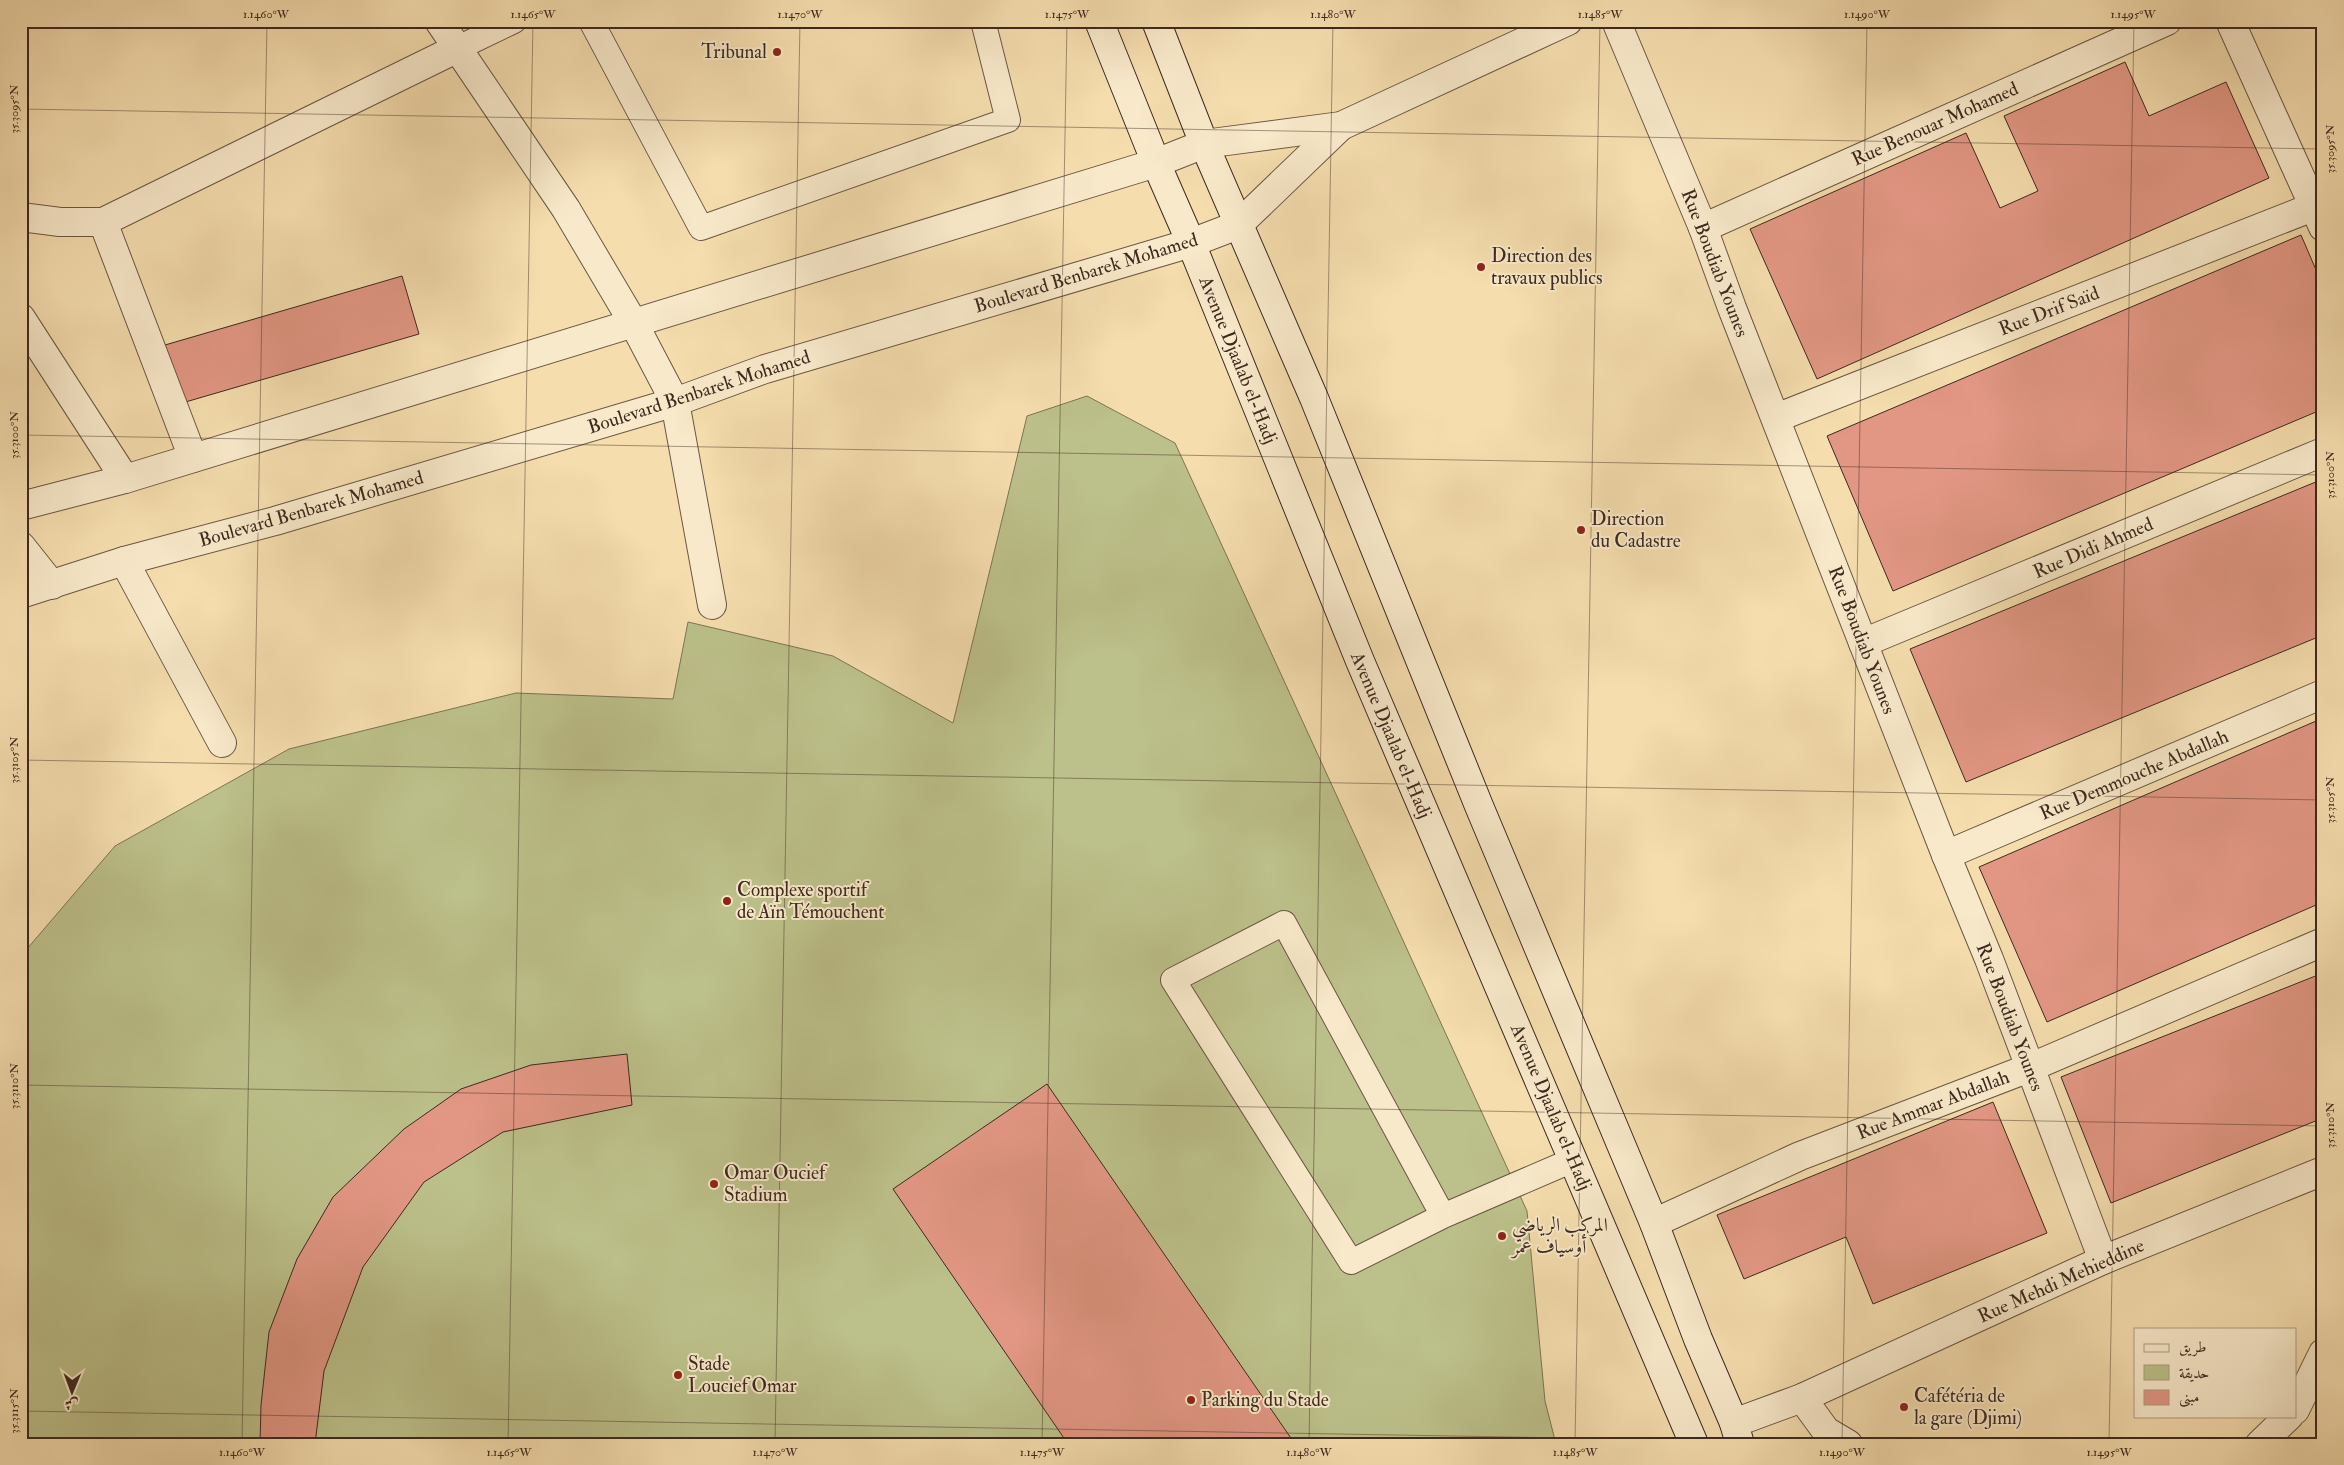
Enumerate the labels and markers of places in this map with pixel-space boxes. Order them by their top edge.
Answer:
place label: Tribunal [701,40,767,64]
marker: Tribunal [771,46,783,58]
place label: Direction des travaux publics [1491,244,1602,291]
marker: Direction des travaux publics [1475,261,1487,273]
place label: Direction du Cadastre [1591,507,1681,553]
marker: Direction du Cadastre [1575,524,1587,536]
place label: Complexe sportif de Aïn Témouchent [737,878,884,924]
marker: Complexe sportif de Aïn Témouchent [721,895,733,907]
place label: Omar Oucief Stadium [724,1161,828,1207]
marker: Omar Oucief Stadium [708,1178,720,1190]
place label: المركب الرياضي أوسياف عمر [1510,1213,1608,1259]
marker: المركب الرياضي أوسياف عمر [1496,1230,1508,1242]
place label: Stade Loucief Omar [688,1352,797,1398]
marker: Stade Loucief Omar [672,1369,684,1381]
place label: Cafétéria de la gare (Djimi) [1914,1384,2022,1430]
place label: Parking du Stade [1201,1388,1329,1412]
marker: Parking du Stade [1185,1394,1197,1406]
marker: Cafétéria de la gare (Djimi) [1898,1401,1910,1413]

